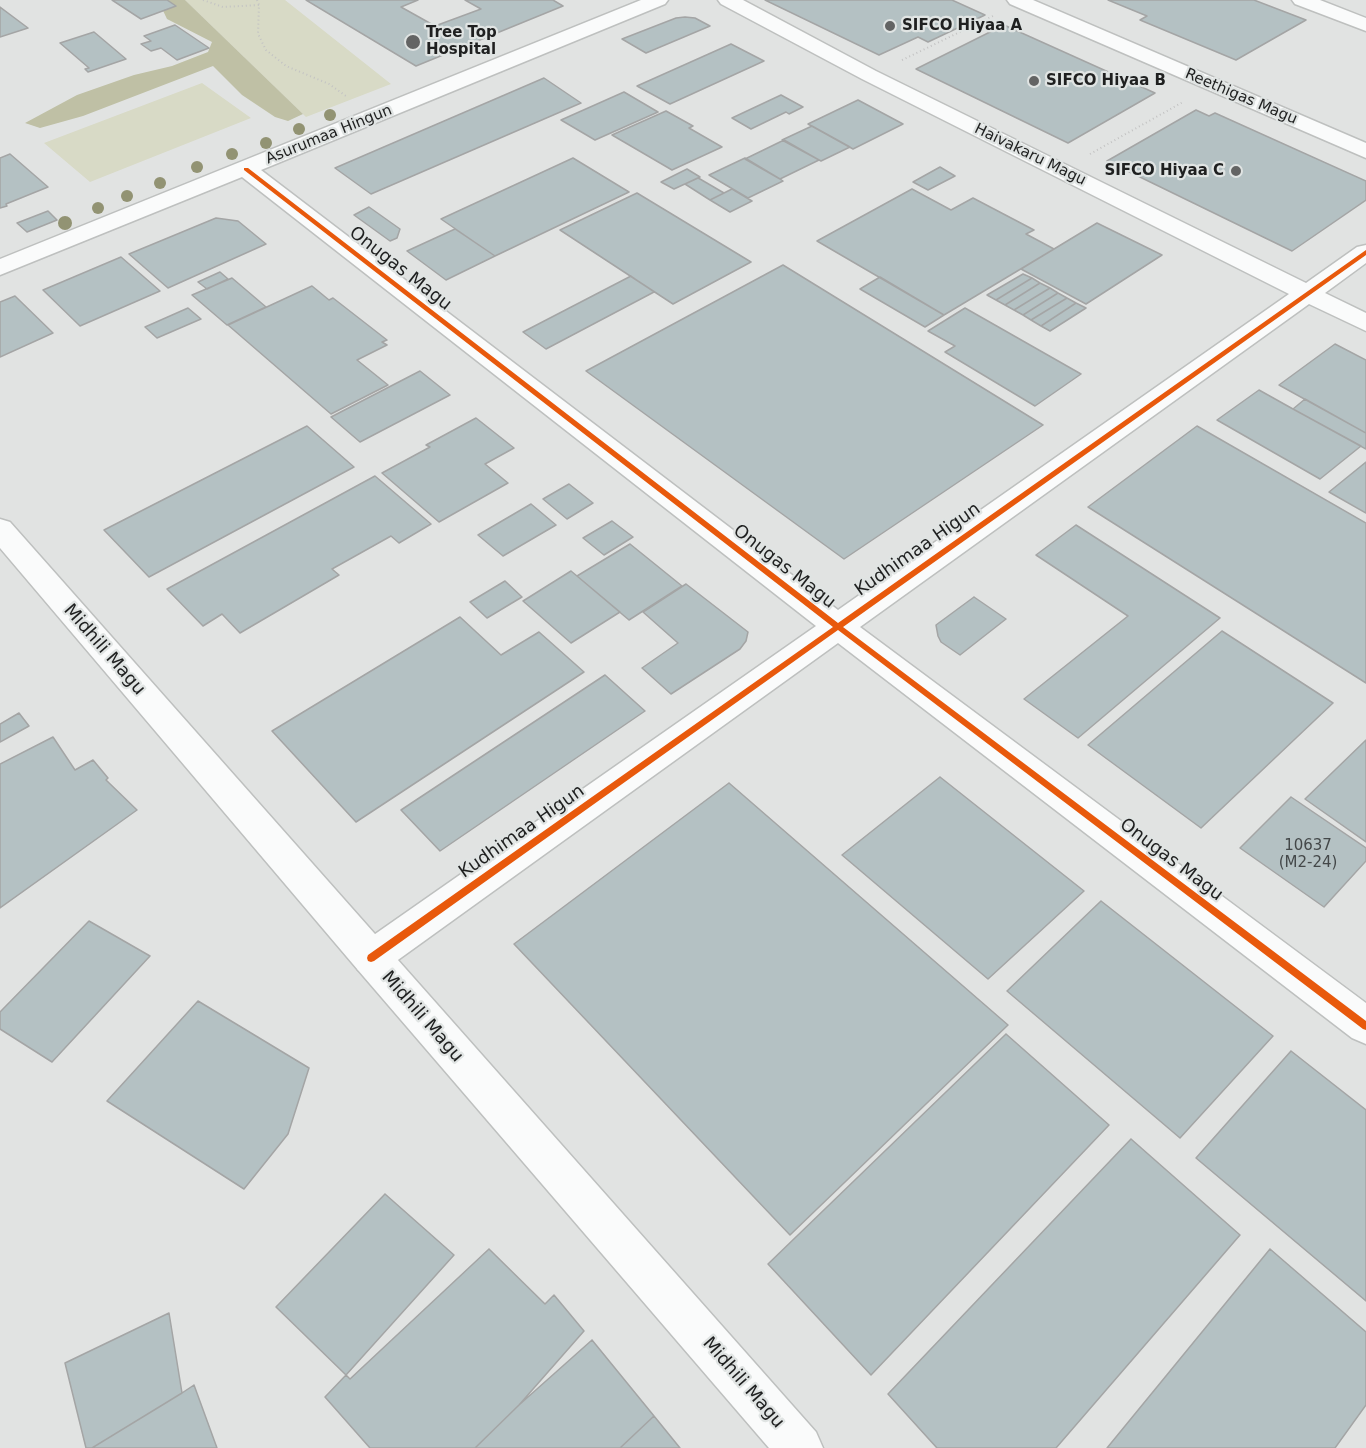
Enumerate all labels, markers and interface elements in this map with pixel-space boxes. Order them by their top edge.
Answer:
place label: SIFCO Hiyaa A [902,17,1022,35]
marker: SIFCO Hiyaa A [883,19,897,33]
place label: Tree Top Hospital [426,24,497,59]
marker: Tree Top Hospital [404,33,422,51]
street label: Reethigas Magu [1182,65,1300,129]
place label: SIFCO Hiyaa B [1046,72,1166,90]
marker: SIFCO Hiyaa B [1027,74,1041,88]
street label: Asurumaa Hingun [263,101,395,169]
street label: Haivakaru Magu [971,120,1089,190]
place label: SIFCO Hiyaa C [1104,162,1224,180]
marker: SIFCO Hiyaa C [1229,164,1243,178]
street label: Onugas Magu [345,222,455,316]
street label: Kudhimaa Higun [851,499,985,601]
street label: Onugas Magu [729,520,839,614]
street label: Midhili Magu [59,600,149,700]
street label: Kudhimaa Higun [455,781,589,883]
street label: Onugas Magu [1115,814,1227,906]
house number: 10637 (M2-24) [1279,837,1337,872]
street label: Midhili Magu [377,967,467,1067]
street label: Midhili Magu [698,1333,788,1433]

